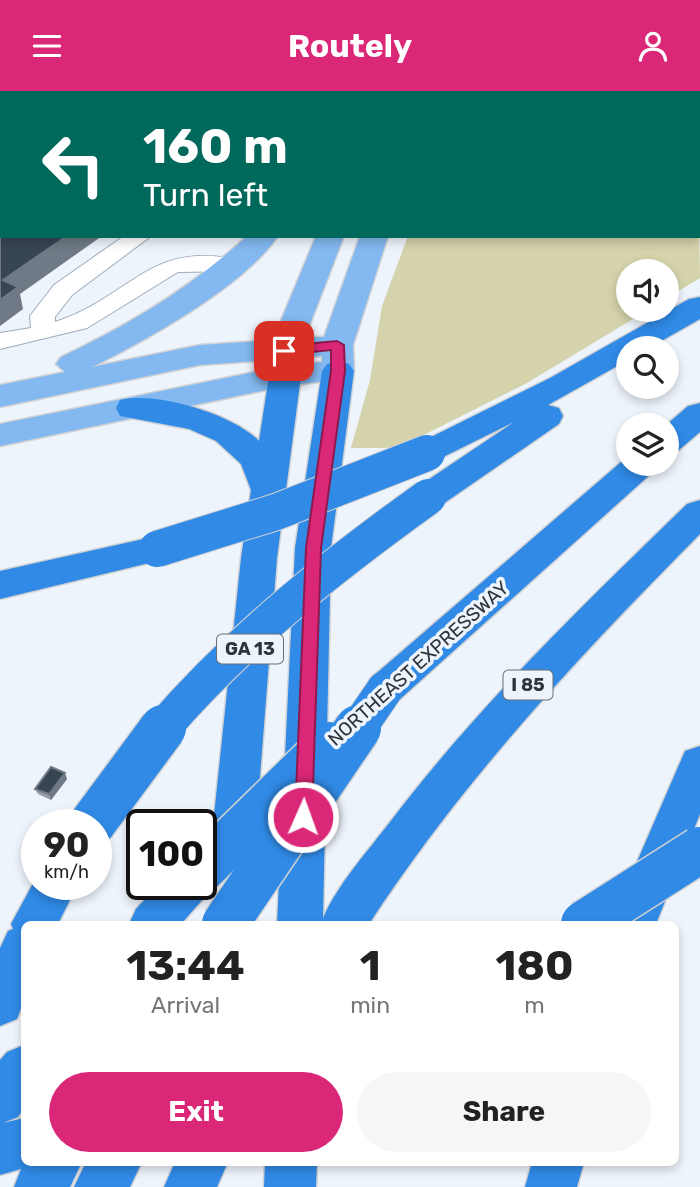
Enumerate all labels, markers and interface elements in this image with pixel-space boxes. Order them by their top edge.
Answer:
icon: menu [28,27,66,65]
text: Routely [288,27,412,65]
icon: person [634,27,672,65]
text: 160 m [143,117,288,175]
icon: left [28,119,119,210]
text: Turn left [143,176,268,214]
map controls [616,259,679,476]
button: sound [616,259,679,322]
pin [254,321,314,381]
icon: arrive [265,332,303,370]
button: search [616,336,679,399]
button: layers [616,413,679,476]
street label: NORTHEAST EXPRESSWAY [323,576,513,751]
road number: GA 13 [217,635,283,663]
road number: I 85 [504,671,552,699]
position arrow [266,780,340,854]
speed limit sign: 100 [126,809,217,900]
text: 90 [43,824,90,866]
text: km/h [44,861,89,883]
text: 13:44 [126,941,245,991]
text: 1 [360,941,381,991]
text: 180 [496,941,573,991]
text: Arrival [151,991,220,1019]
text: min [350,991,390,1019]
text: m [524,991,545,1019]
button: Exit [49,1072,343,1152]
button: Share [357,1072,651,1152]

